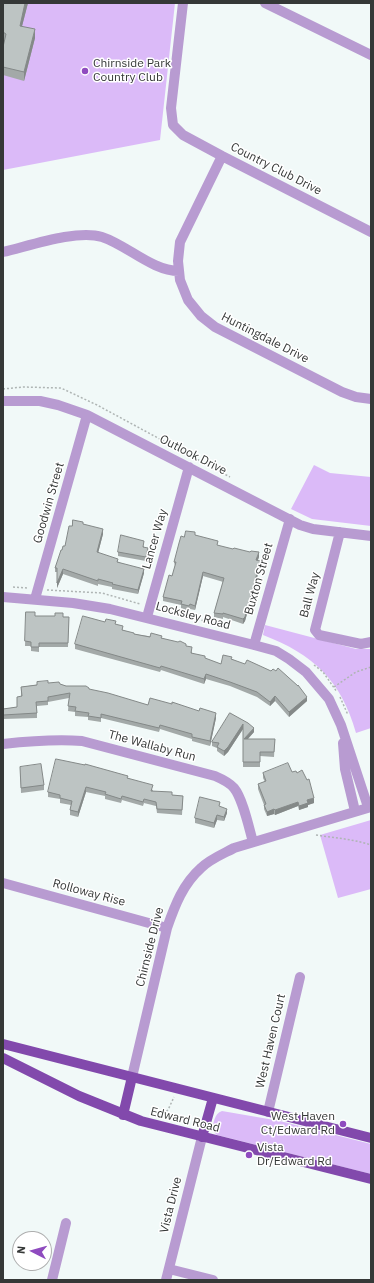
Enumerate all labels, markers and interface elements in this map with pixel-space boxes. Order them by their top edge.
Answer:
place label: Chirnside Park Country Club [93,57,171,85]
marker: Chirnside Park Country Club [80,66,90,76]
street label: Country Club Drive [228,140,324,198]
street label: Huntingdale Drive [219,310,311,366]
street label: Outlook Drive [157,432,229,478]
street label: Goodwin Street [31,461,67,545]
street label: Lancer Way [140,507,170,571]
street label: Buxton Street [242,541,276,617]
street label: Ball Way [297,571,323,619]
street label: Locksley Road [154,599,232,633]
street label: The Wallaby Run [107,727,197,765]
street label: Rolloway Rise [51,876,127,910]
street label: Chirnside Drive [133,906,167,988]
street label: West Haven Court [253,992,289,1090]
street label: Edward Road [149,1104,221,1136]
place label: West Haven Ct/Edward Rd [261,1110,335,1138]
marker: West Haven Ct/Edward Rd [338,1119,348,1129]
place label: Vista Dr/Edward Rd [257,1141,332,1169]
marker: Vista Dr/Edward Rd [244,1150,254,1160]
street label: Vista Drive [157,1175,185,1235]
north arrow [12,1231,52,1271]
text: N [14,1245,28,1255]

